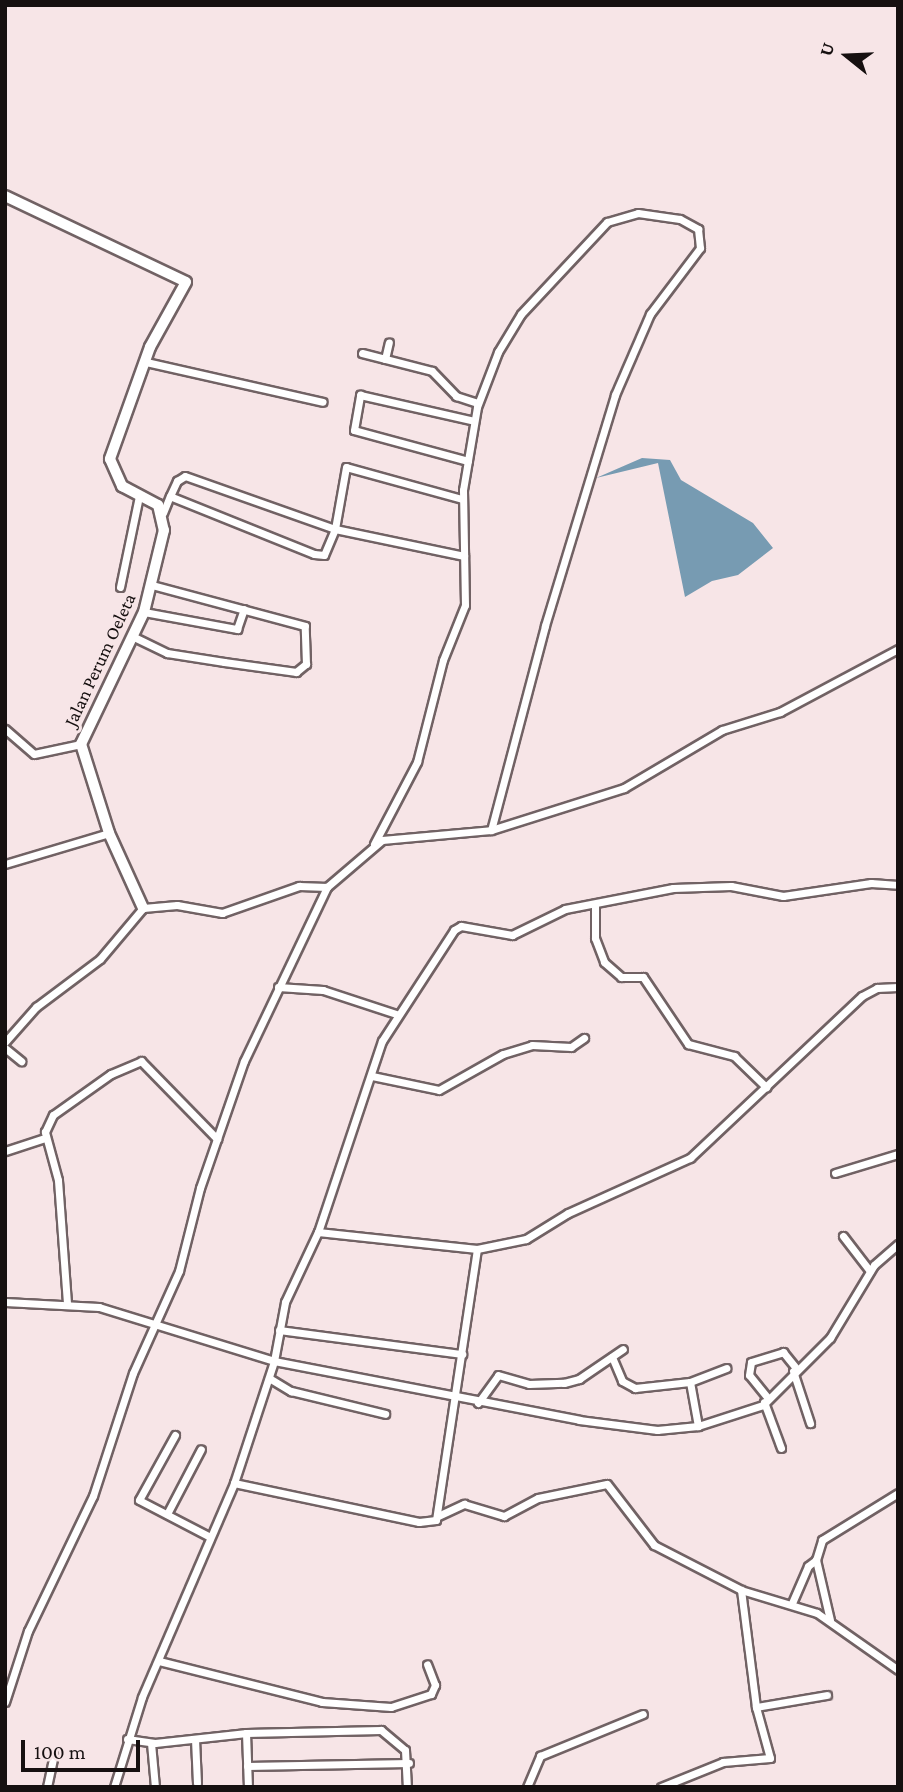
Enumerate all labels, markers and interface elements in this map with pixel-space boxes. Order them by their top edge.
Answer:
north arrow [812,21,882,91]
text: U [815,40,839,59]
street label: Jalan Perum Oeleta [59,590,141,730]
scale bar [24,1726,144,1770]
text: 100 m [34,1740,86,1764]

